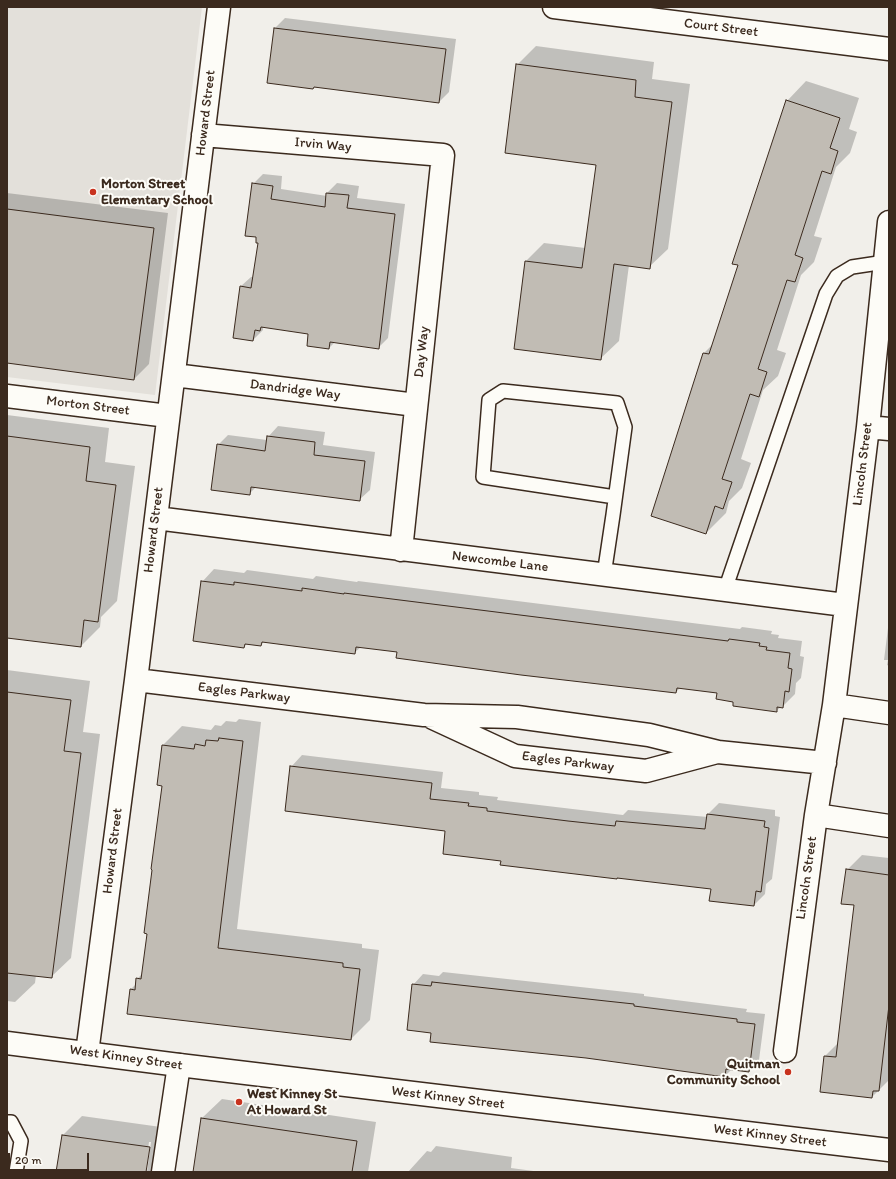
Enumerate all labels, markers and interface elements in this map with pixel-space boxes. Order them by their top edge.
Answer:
street label: Court Street [683,15,759,41]
street label: Howard Street [192,69,220,157]
street label: Irvin Way [294,134,352,156]
place label: Morton Street Elementary School [101,176,213,208]
marker: Morton Street Elementary School [88,187,98,197]
street label: Day Way [411,326,433,378]
street label: Dandridge Way [249,376,341,404]
street label: Morton Street [45,393,131,419]
street label: Lincoln Street [850,421,876,507]
street label: Howard Street [140,486,168,574]
street label: Newcombe Lane [451,548,549,576]
street label: Eagles Parkway [197,679,291,707]
street label: Eagles Parkway [521,748,615,776]
street label: Howard Street [99,807,127,895]
street label: Lincoln Street [793,835,821,921]
street label: West Kinney Street [68,1042,184,1074]
place label: Quitman Community School [667,1056,780,1088]
marker: Quitman Community School [783,1067,793,1077]
street label: West Kinney Street [390,1083,506,1113]
place label: West Kinney St At Howard St [247,1086,337,1118]
marker: West Kinney St At Howard St [234,1097,244,1107]
street label: West Kinney Street [712,1121,828,1151]
scale bar [10,1145,91,1171]
text: 20 m [15,1153,42,1167]

